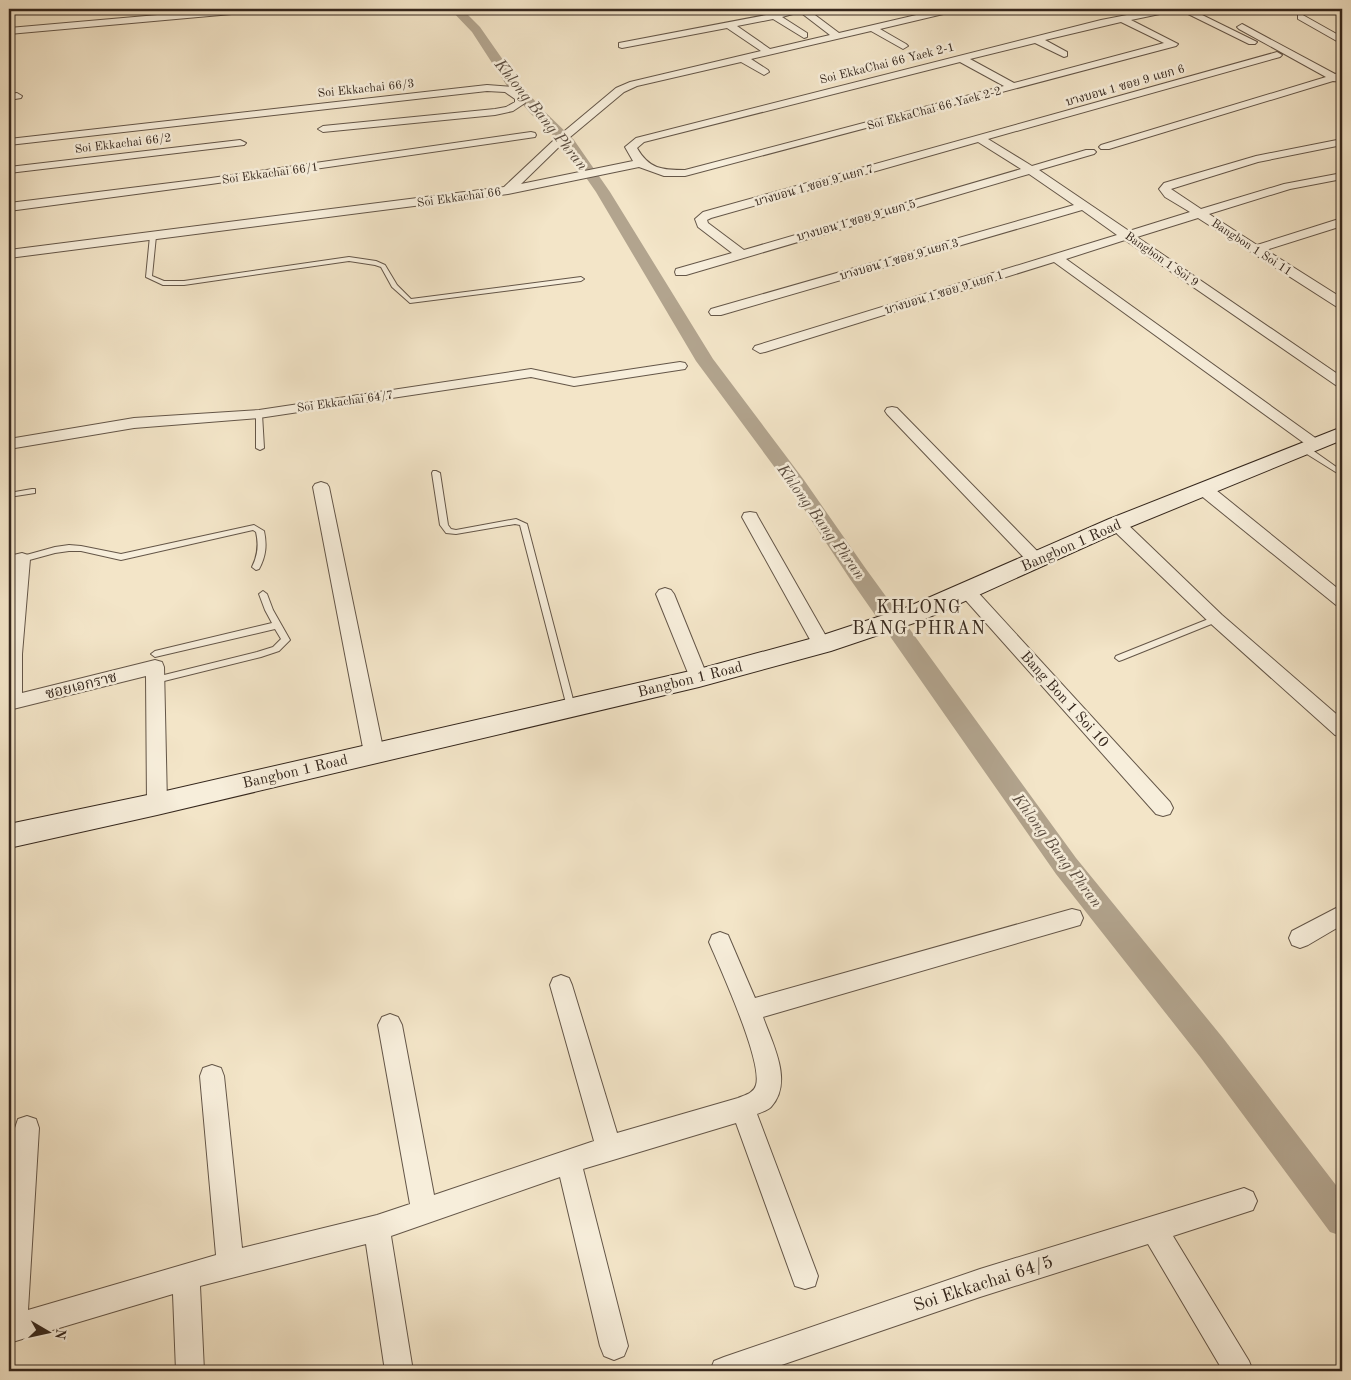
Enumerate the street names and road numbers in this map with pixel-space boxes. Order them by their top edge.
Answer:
street label: Soi EkkaChai 66 Yaek 2-1 [819,41,956,87]
street label: บางบอน 1 ซอย 9 แยก 6 [1064,63,1186,109]
street label: Soi Ekkachai 66/3 [317,78,415,100]
street label: Soi EkkaChai 66 Yaek 2-2 [866,85,1003,133]
street label: Soi Ekkachai 66/2 [74,132,172,156]
street label: Soi Ekkachai 66/1 [221,161,319,187]
street label: บางบอน 1 ซอย 9 แยก 7 [753,163,875,209]
street label: Soi Ekkachai 66 [416,186,502,210]
street label: บางบอน 1 ซอย 9 แยก 5 [795,197,917,244]
street label: Bangbon 1 Soi 11 [1209,217,1294,278]
street label: Bangbon 1 Soi 9 [1123,230,1200,290]
street label: บางบอน 1 ซอย 9 แยก 3 [838,237,960,283]
street label: บางบอน 1 ซอย 9 แยก 1 [884,269,1005,317]
street label: Soi Ekkachai 64/7 [296,389,394,415]
street label: Bangbon 1 Road [1019,518,1124,575]
street label: Bang Bon 1 Soi 10 [1017,649,1111,751]
street label: Bangbon 1 Road [636,660,745,701]
street label: ซอยเอกราช [44,670,119,703]
street label: Bangbon 1 Road [241,753,350,792]
street label: Soi Ekkachai 64/5 [911,1253,1055,1315]

